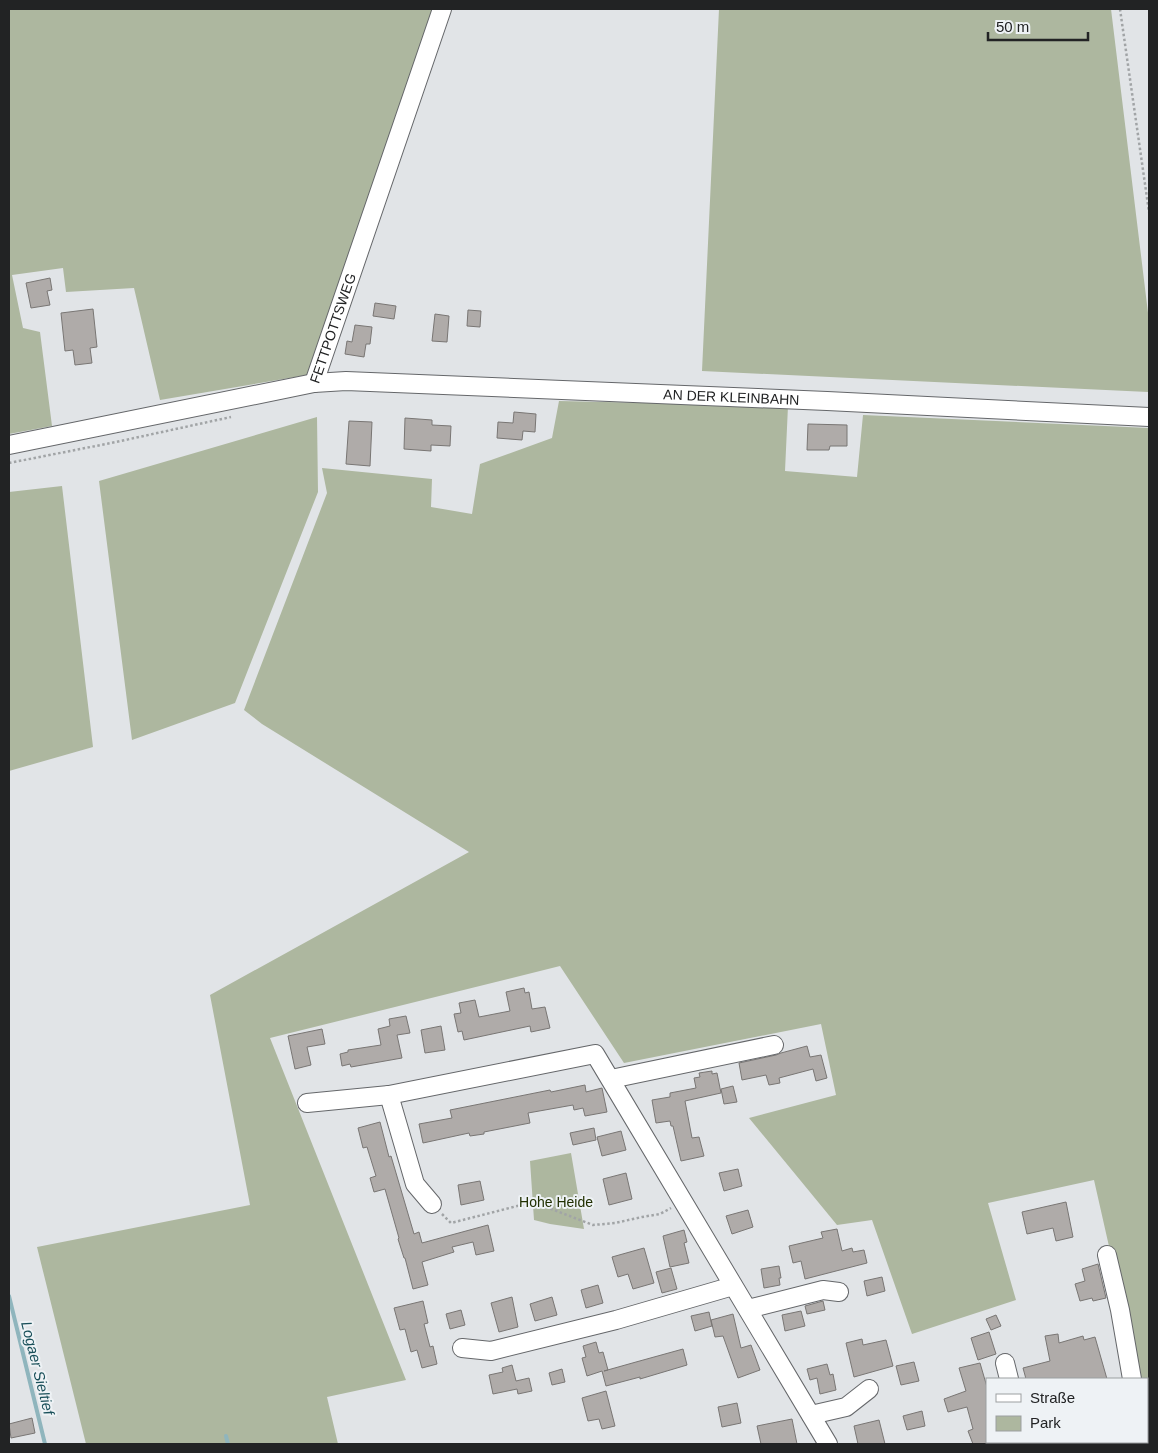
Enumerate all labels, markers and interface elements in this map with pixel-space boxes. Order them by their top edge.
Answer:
scale bar [988,10,1088,42]
text: 50 m [996,18,1029,35]
street label: FETTPOTTSWEG [307,271,359,385]
street label: AN DER KLEINBAHN [663,386,800,408]
park label: Hohe Heide [519,1194,593,1210]
water label: Logaer Sieltief [18,1319,58,1418]
legend [986,1378,1148,1443]
text: Straße [1030,1389,1075,1406]
text: Park [1030,1414,1061,1431]

